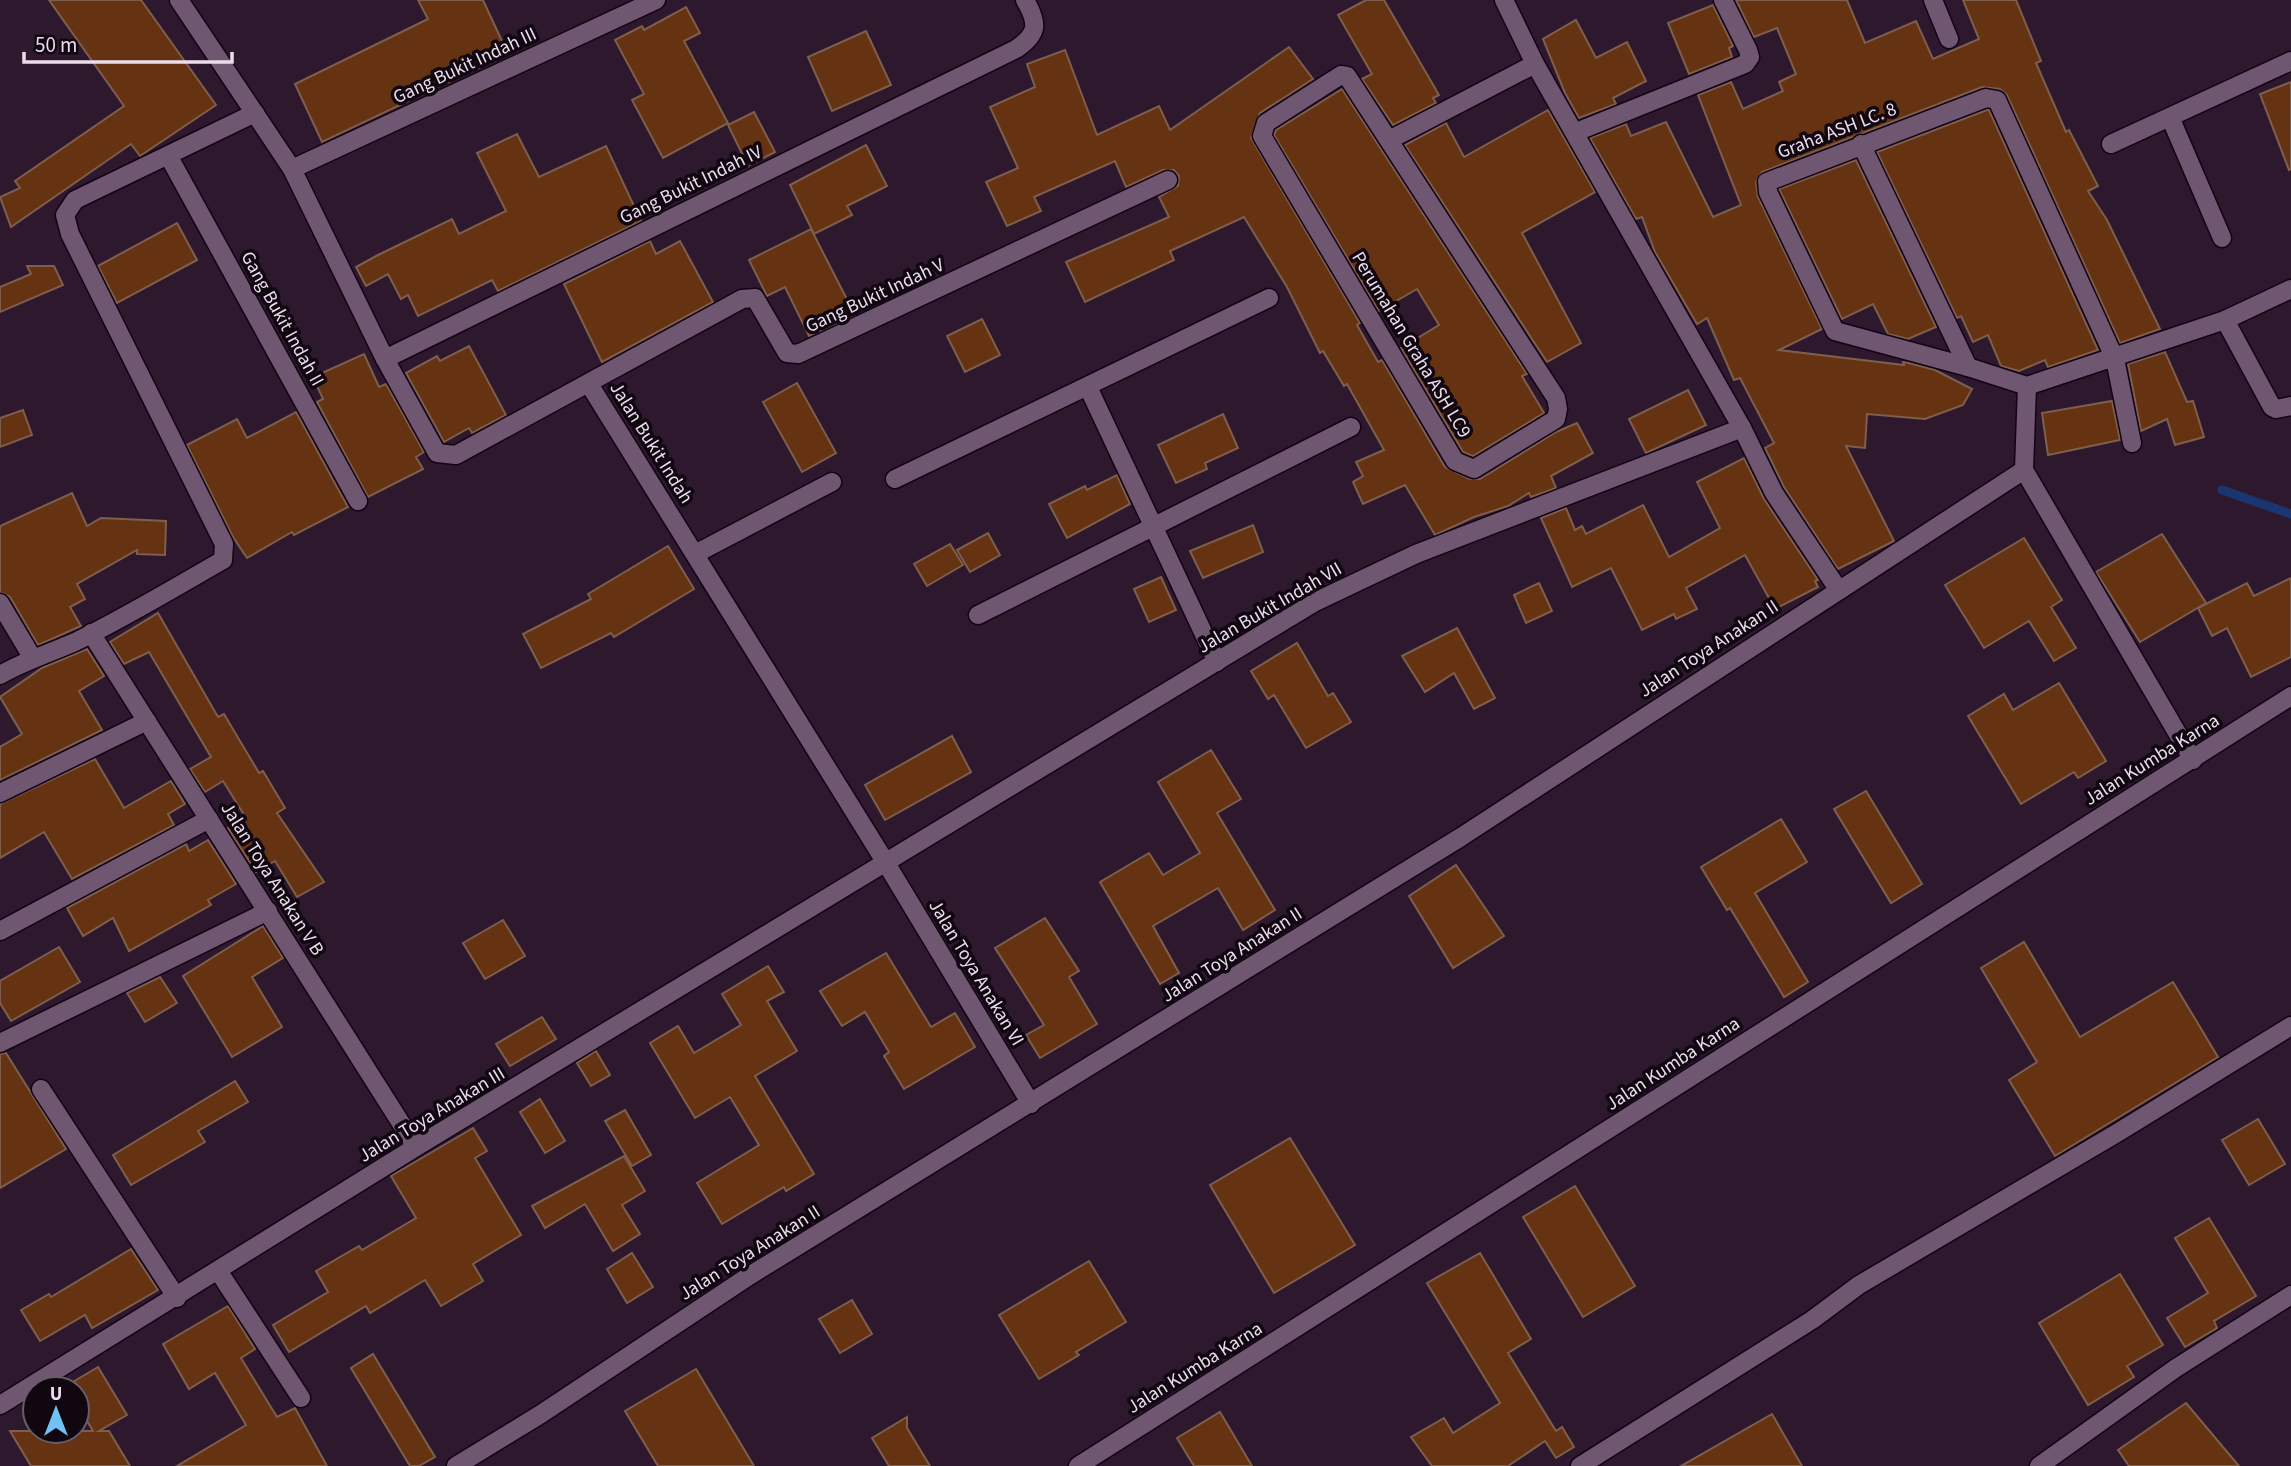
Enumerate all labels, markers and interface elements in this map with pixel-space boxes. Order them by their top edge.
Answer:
scale bar [24,21,233,65]
street label: Gang Bukit Indah III [389,21,541,111]
text: 50 m [35,30,77,60]
street label: Graha ASH LC. 8 [1774,96,1900,166]
street label: Gang Bukit Indah IV [615,139,767,231]
street label: Gang Bukit Indah II [234,247,330,391]
street label: Perumahan Graha ASH LC9 [1345,247,1477,443]
street label: Gang Bukit Indah V [801,252,949,340]
street label: Jalan Bukit Indah [603,377,699,509]
street label: Jalan Bukit Indah VII [1193,556,1347,660]
street label: Jalan Toya Anakan II [1634,594,1784,704]
street label: Jalan Kumba Karna [2079,708,2225,812]
street label: Jalan Toya Anakan V B [214,797,330,961]
street label: Jalan Toya Anakan VI [922,895,1030,1051]
street label: Jalan Toya Anakan II [1156,901,1308,1009]
street label: Jalan Kumba Karna [1601,1010,1745,1118]
street label: Jalan Toya Anakan III [354,1061,510,1169]
street label: Jalan Toya Anakan II [674,1199,826,1307]
street label: Jalan Kumba Karna [1122,1316,1268,1420]
north arrow [21,1375,91,1445]
text: U [50,1381,62,1408]

